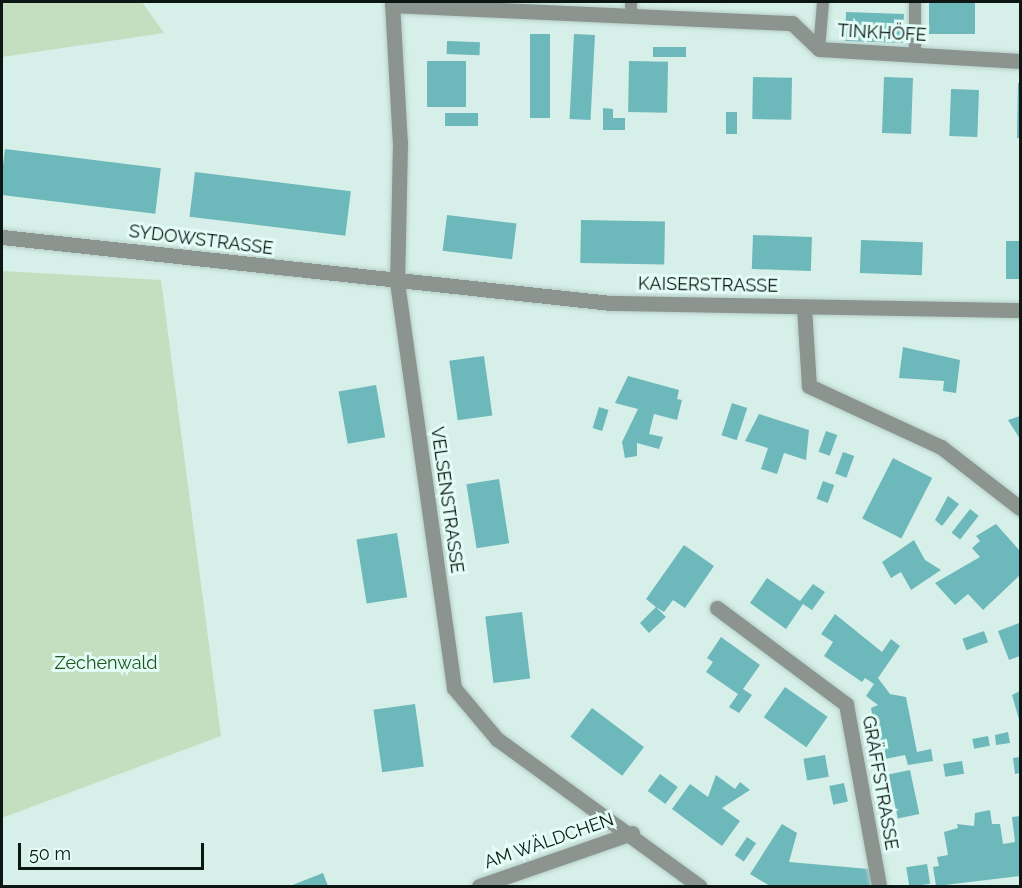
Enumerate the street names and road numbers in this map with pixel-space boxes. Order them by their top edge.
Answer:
street label: TINKHÖFE [837,20,927,46]
street label: SYDOWSTRASSE [128,220,274,260]
street label: KAISERSTRASSE [638,273,778,297]
street label: VELSENSTRASSE [426,425,468,575]
street label: GRÄFFSTRASSE [858,714,902,852]
street label: AM WÄLDCHEN [481,809,617,873]

